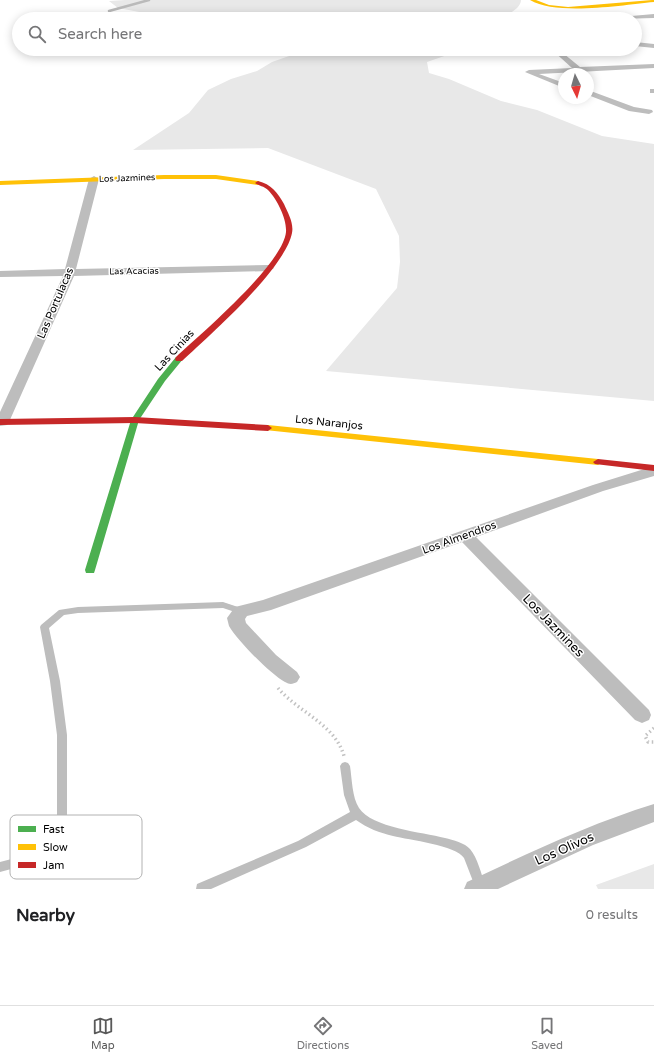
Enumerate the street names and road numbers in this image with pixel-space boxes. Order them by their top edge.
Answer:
street label: Los Jazmines [99,172,155,185]
street label: Las Portulacas [35,266,76,341]
street label: Las Acacias [109,266,159,277]
street label: Las Cinias [152,327,197,374]
street label: Los Naranjos [294,412,363,433]
street label: Los Almendros [420,518,498,557]
street label: Los Jazmines [519,591,587,661]
street label: Los Olivos [532,829,596,869]

